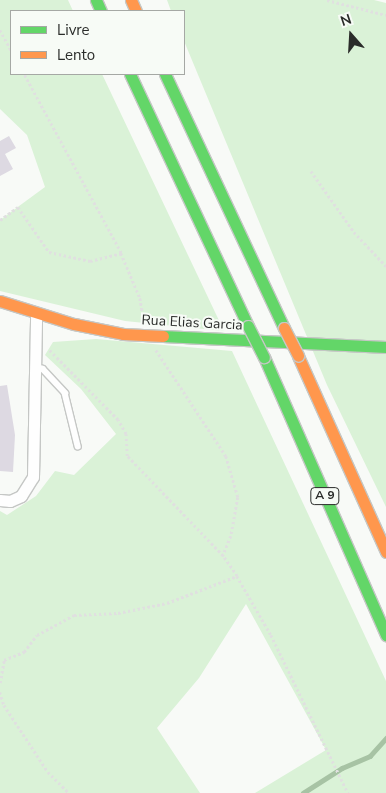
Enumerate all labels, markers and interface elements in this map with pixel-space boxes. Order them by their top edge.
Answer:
legend [10,10,185,75]
north arrow [326,10,376,60]
text: N [338,10,354,31]
text: Livre [57,20,90,40]
text: Lento [57,45,95,65]
street label: Rua Elias Garcia [141,312,243,334]
road number: A 9 [310,486,340,506]

